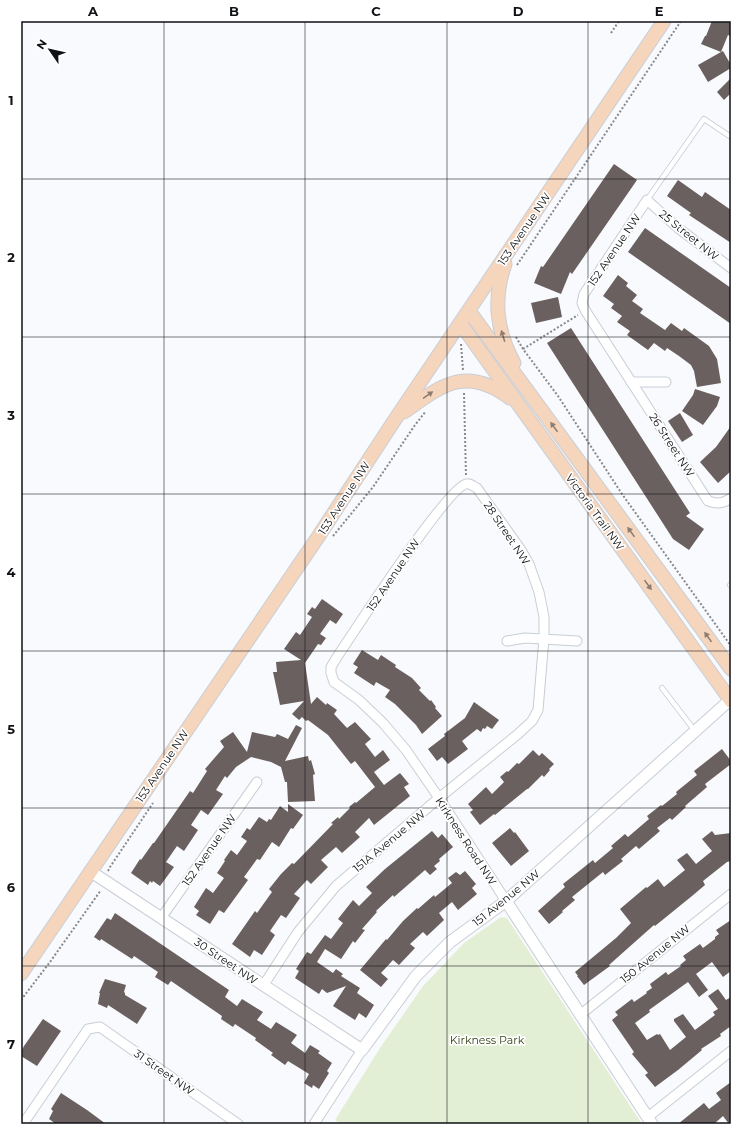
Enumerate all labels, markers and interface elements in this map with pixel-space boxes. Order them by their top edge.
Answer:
text: A [87,3,99,19]
text: B [229,3,239,19]
text: C [371,3,381,19]
text: D [513,3,524,19]
text: E [655,3,664,19]
north arrow [30,30,70,70]
text: N [33,37,50,52]
text: 1 [8,92,14,108]
street label: 153 Avenue NW [495,190,553,268]
street label: 25 Street NW [656,207,722,263]
street label: 152 Avenue NW [585,211,643,289]
text: 2 [7,249,15,265]
one-way arrow [500,330,506,342]
one-way arrow [423,391,433,399]
text: 3 [6,407,15,423]
street label: 26 Street NW [646,411,698,479]
one-way arrow [550,422,559,433]
street label: 153 Avenue NW [315,459,373,537]
street label: Victoria Trail NW [563,471,627,553]
street label: 28 Street NW [481,499,533,567]
one-way arrow [627,527,635,538]
street label: 152 Avenue NW [364,536,422,614]
text: 4 [7,564,16,580]
one-way arrow [644,579,652,590]
one-way arrow [704,632,712,643]
text: 5 [7,721,15,737]
street label: 153 Avenue NW [133,727,191,805]
street label: Kirkness Road NW [432,794,500,888]
street label: 151A Avenue NW [350,807,428,875]
street label: 152 Avenue NW [179,811,239,889]
street label: 151 Avenue NW [470,867,542,929]
text: 6 [7,879,16,895]
street label: 150 Avenue NW [617,922,693,986]
street label: 30 Street NW [192,935,260,987]
park label: Kirkness Park [450,1033,525,1047]
text: 7 [7,1036,15,1052]
street label: 31 Street NW [131,1046,197,1098]

